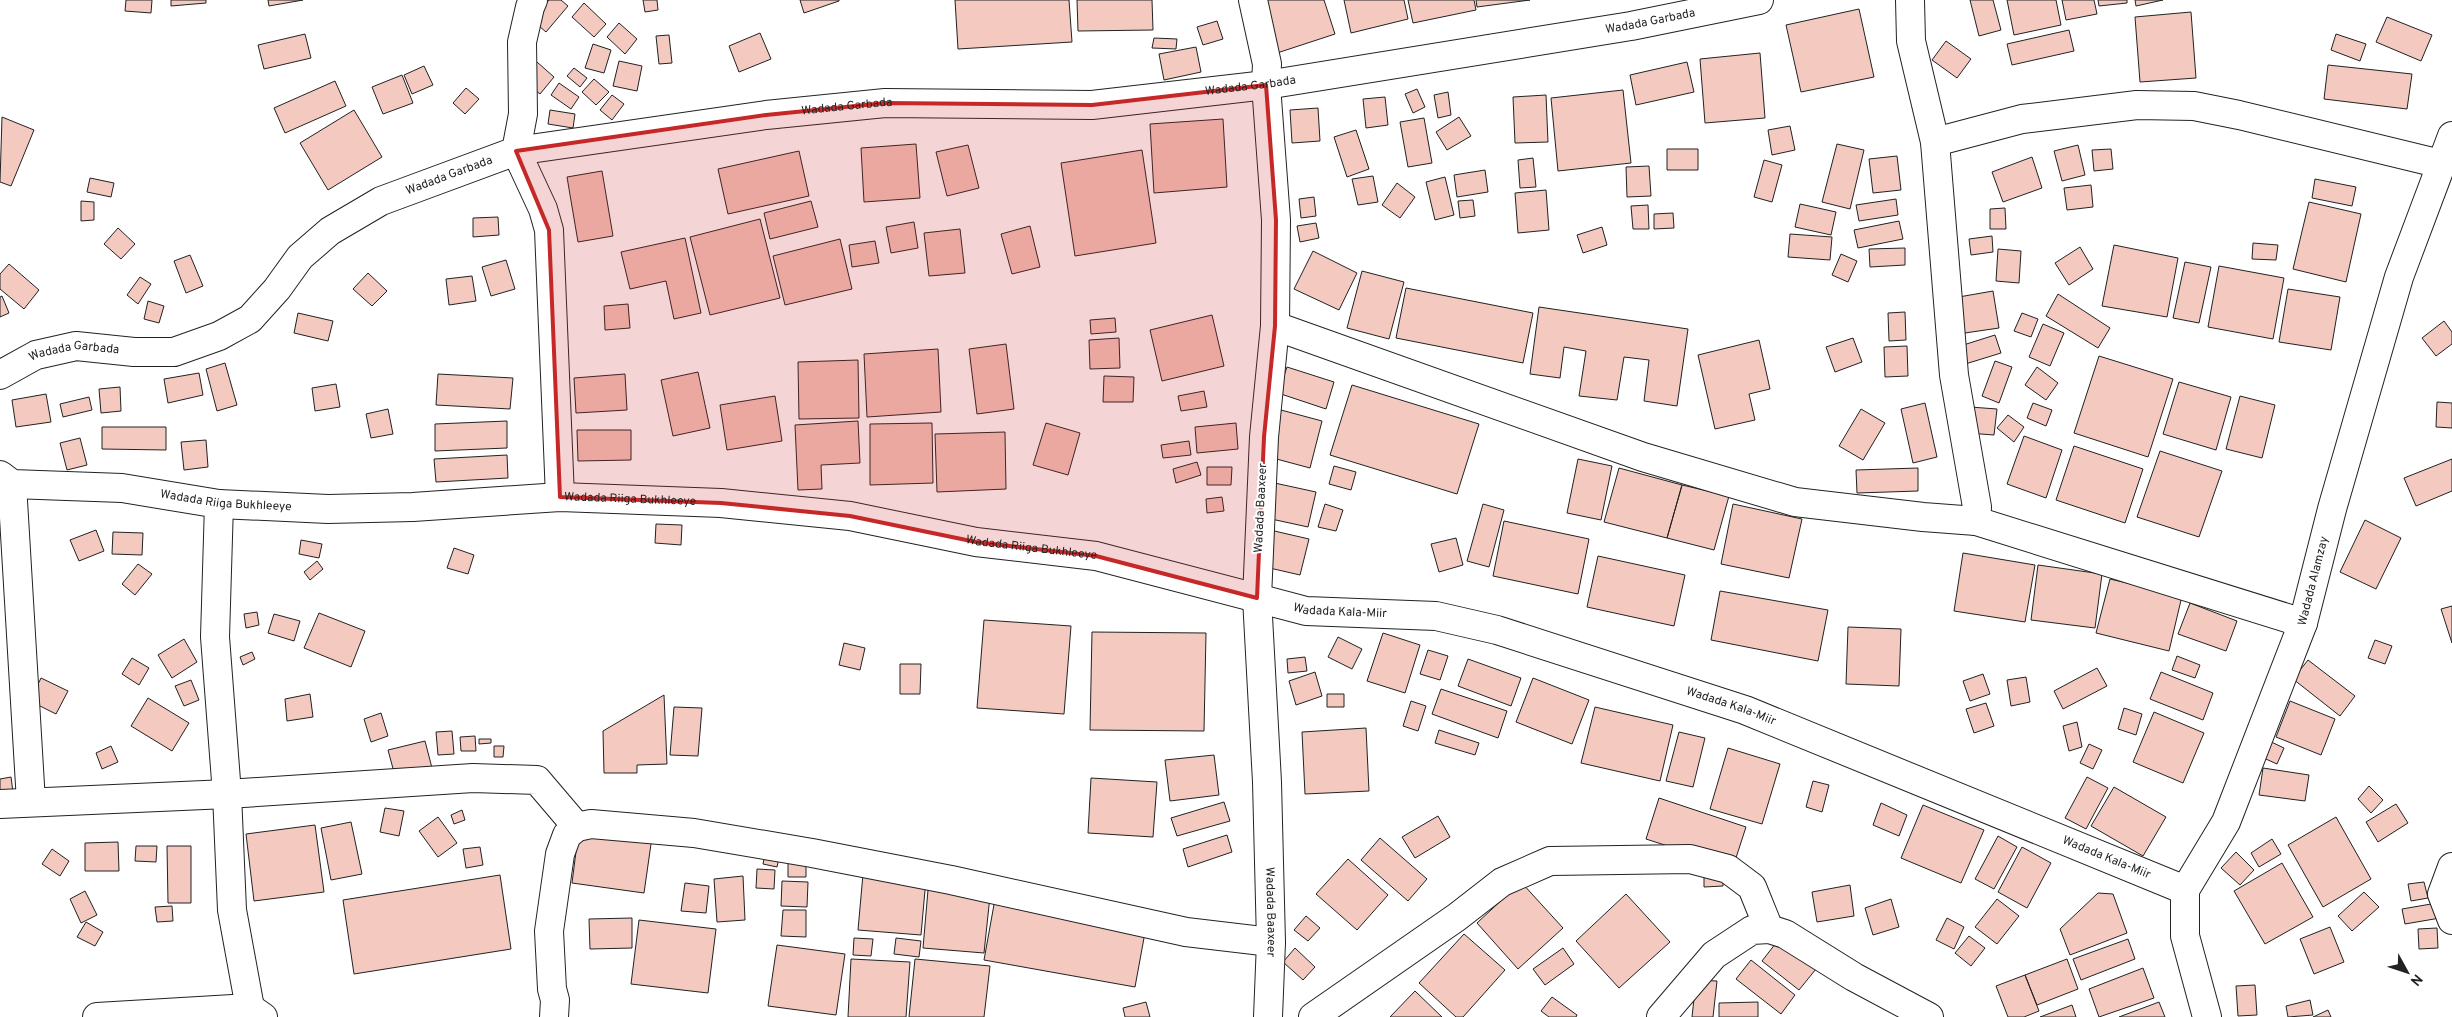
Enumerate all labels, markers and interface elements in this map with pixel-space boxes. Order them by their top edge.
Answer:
street label: Wadada Garbada [1604,5,1697,38]
street label: Wadada Garbada [1204,72,1297,100]
street label: Wadada Garbada [801,95,892,119]
street label: Wadada Garbada [404,152,495,199]
street label: Wadada Garbada [26,338,120,365]
street label: Wadada Baaxeer [1251,462,1271,553]
street label: Wadada Riiga Bukhleeye [159,486,292,515]
street label: Wadada Riiga Bukhleeye [564,489,696,510]
street label: Wadada Riiga Bukhleeye [964,532,1098,564]
street label: Wadada Alamzay [2295,535,2333,627]
street label: Wadada Kala-Miir [1291,600,1387,622]
street label: Wadada Kala-Miir [1684,684,1778,730]
street label: Wadada Kala-Miir [2060,833,2153,883]
street label: Wadada Baaxeer [1261,867,1279,958]
north arrow [2382,947,2432,997]
text: N [2406,970,2426,989]

